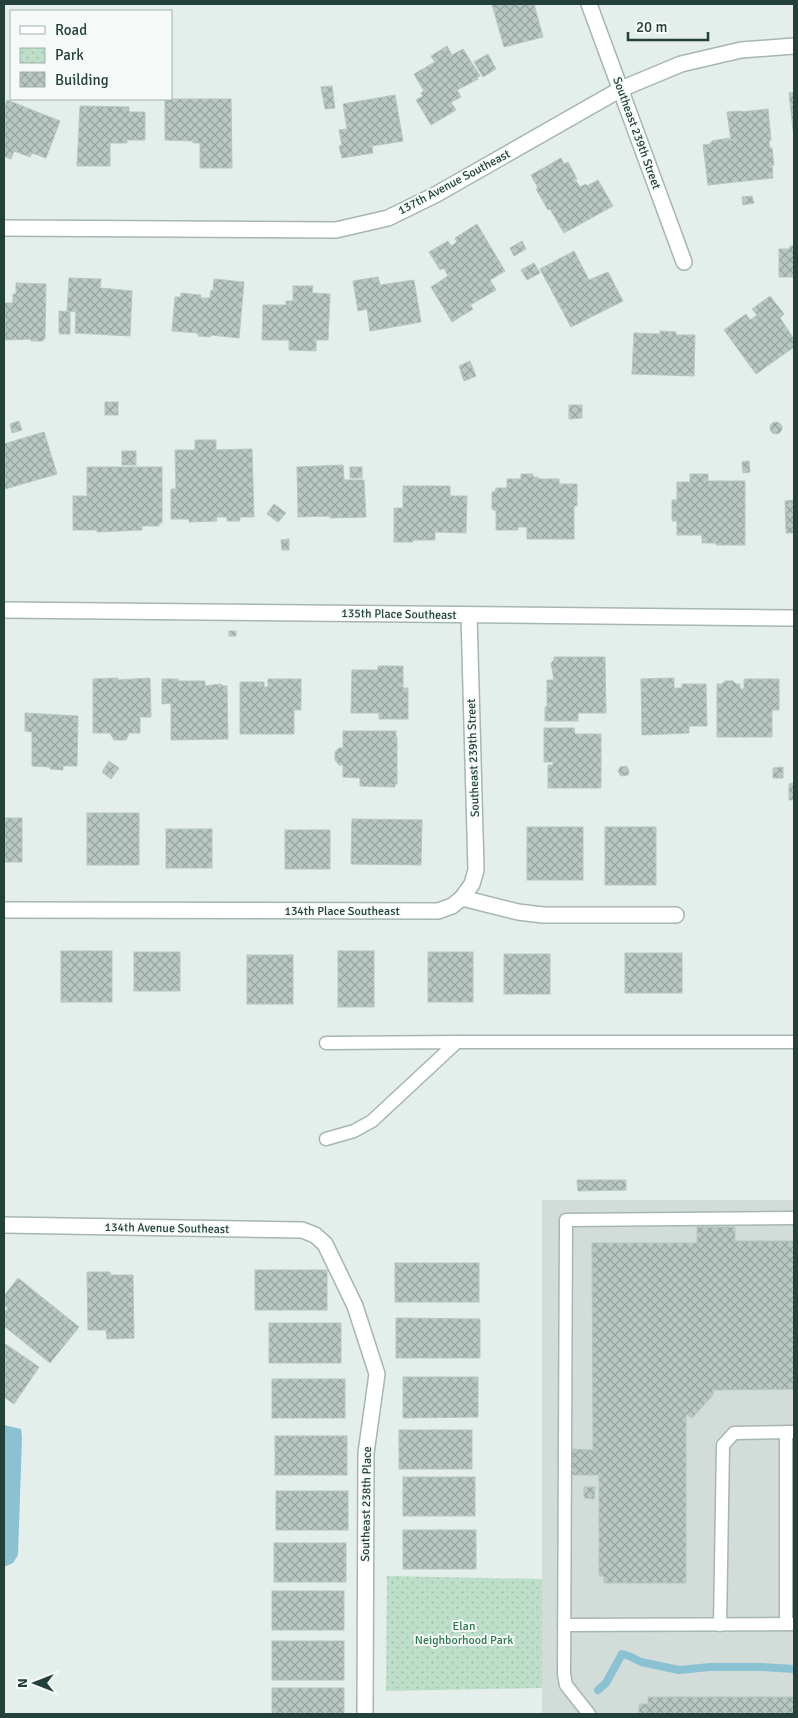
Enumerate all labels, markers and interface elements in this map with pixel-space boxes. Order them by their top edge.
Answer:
legend [10,10,172,100]
scale bar [628,10,708,42]
text: 20 m [636,18,667,36]
text: Road [55,21,87,39]
text: Park [55,46,84,64]
text: Building [55,71,109,89]
street label: Southeast 239th Street [609,75,664,191]
street label: 137th Avenue Southeast [396,147,513,218]
street label: 135th Place Southeast [341,606,457,623]
street label: Southeast 239th Street [464,699,483,817]
street label: 134th Place Southeast [284,904,400,919]
street label: 134th Avenue Southeast [104,1220,229,1237]
street label: Southeast 238th Place [358,1446,375,1562]
park label: Elan Neighborhood Park [415,1619,513,1648]
north arrow [10,1658,60,1708]
text: N [14,1678,31,1688]

